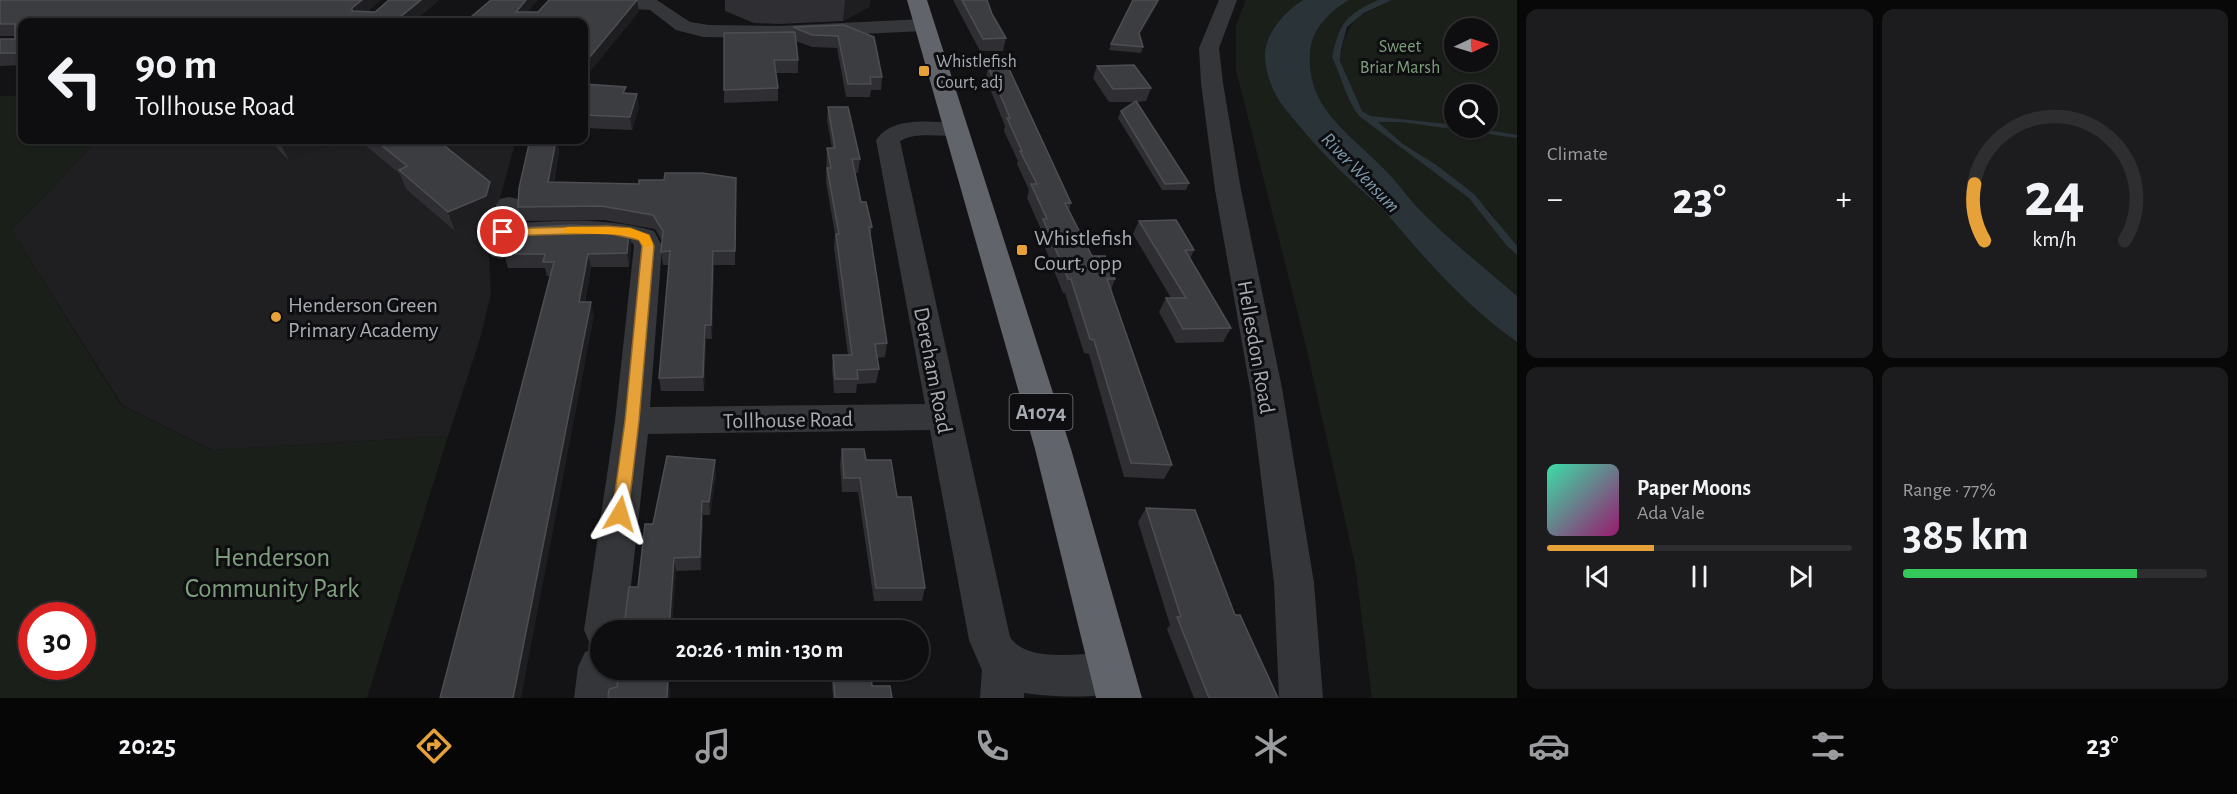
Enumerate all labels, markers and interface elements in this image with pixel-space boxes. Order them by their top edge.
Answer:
north arrow [1444,18,1498,72]
map controls [1444,18,1498,138]
park label: Sweet Briar Marsh [1360,38,1440,77]
icon: left [36,42,114,120]
text: 90 m [135,44,217,86]
place label: Whistlefish Court, adj [936,53,1017,92]
marker: Whistlefish Court, adj [917,64,931,78]
button: search [1444,84,1498,138]
text: Tollhouse Road [135,93,295,120]
water label: River Wensum [1317,129,1403,217]
text: Climate [1547,144,1608,164]
text: 24 [2024,165,2085,227]
text: 23° [1672,177,1726,222]
text: − [1547,183,1563,216]
text: + [1836,183,1852,216]
pin [477,206,528,257]
icon: arrive [486,215,519,248]
place label: Whistlefish Court, opp [1034,227,1133,274]
text: km/h [2033,229,2077,250]
marker: Whistlefish Court, opp [1015,243,1029,257]
street label: Hellesdon Road [1233,279,1279,415]
place label: Henderson Green Primary Academy [288,294,439,341]
street label: Dereham Road [910,305,956,435]
marker: Henderson Green Primary Academy [269,310,283,324]
road number: A1074 [1010,394,1072,430]
street label: Tollhouse Road [723,408,853,432]
text: Paper Moons [1637,477,1751,499]
text: Range · 77% [1903,480,1996,500]
position arrow [588,482,652,546]
text: Ada Vale [1637,503,1705,523]
text: 385 km [1903,513,2029,558]
park label: Henderson Community Park [185,544,360,603]
icon: previous [1581,560,1614,593]
icon: pause [1683,560,1716,593]
icon: next [1784,560,1817,593]
speed limit sign: 30 [18,602,96,680]
text: 20:26 · 1 min · 130 m [676,639,843,661]
icon: directions [413,725,455,767]
icon: music [692,725,734,767]
icon: phone [971,725,1013,767]
icon: climate [1250,725,1292,767]
icon: car [1528,725,1570,767]
icon: filters [1807,725,1849,767]
text: 20:25 [118,732,176,759]
text: 23° [2086,732,2119,759]

